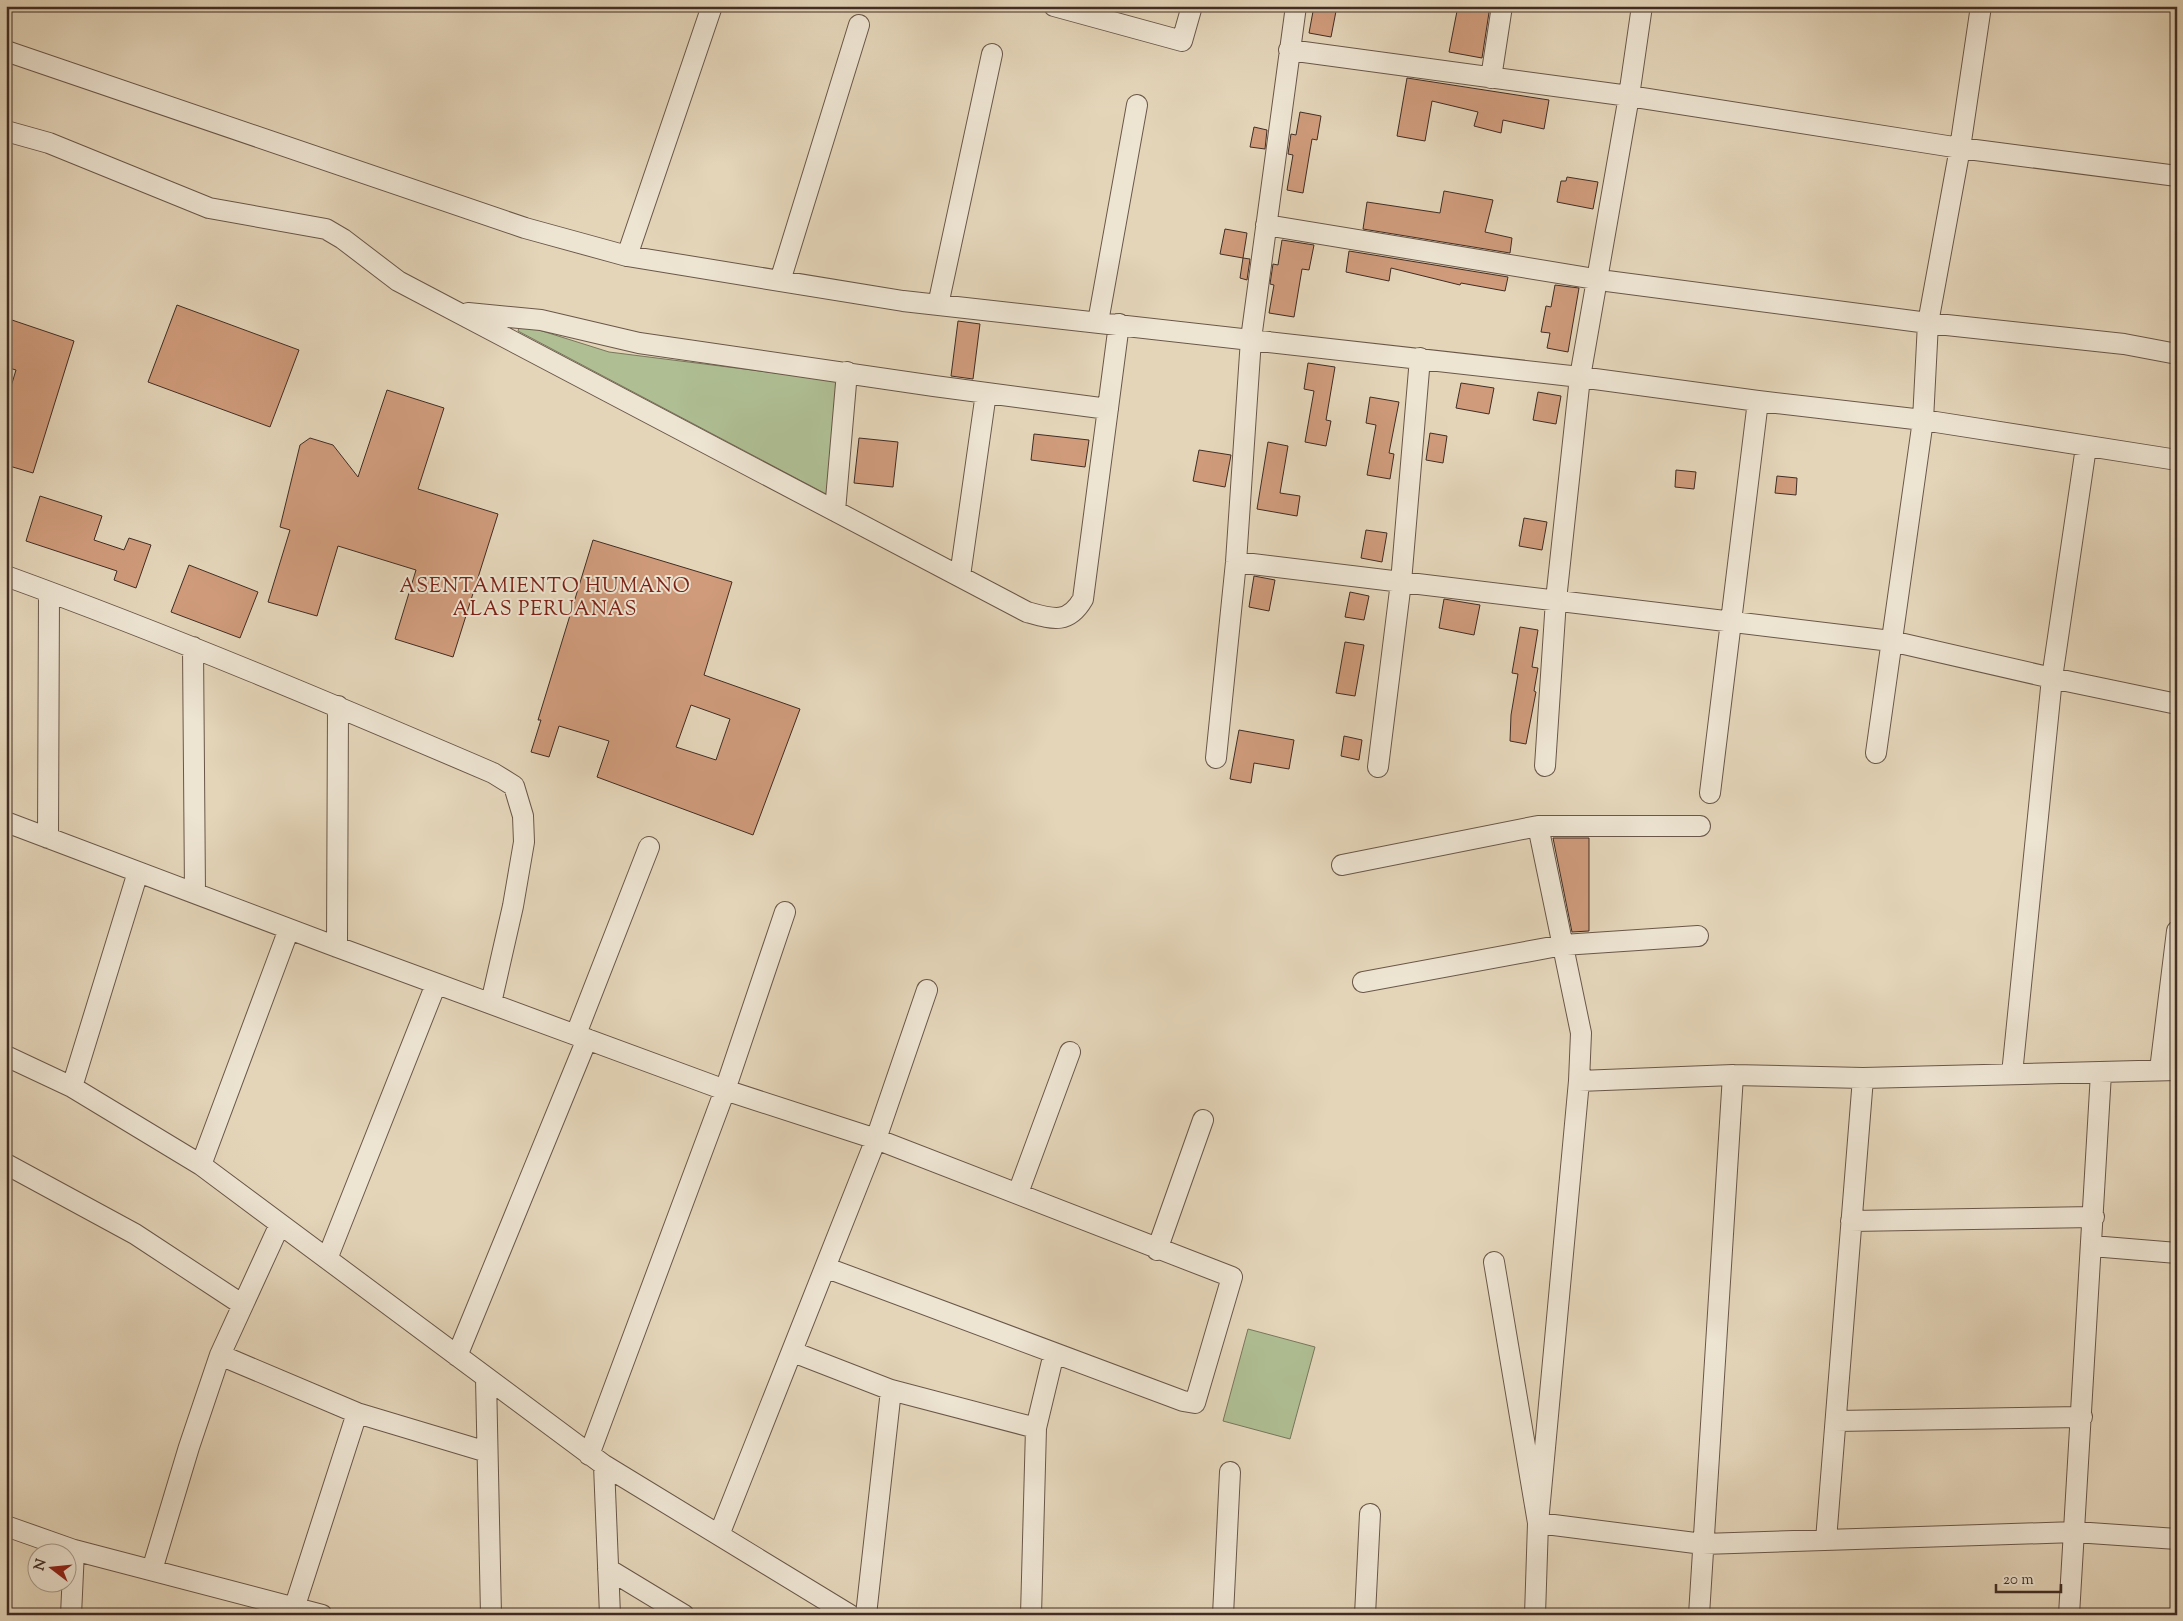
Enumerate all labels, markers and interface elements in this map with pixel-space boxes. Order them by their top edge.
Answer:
district label: ASENTAMIENTO HUMANO ALAS PERUANAS [399,573,691,625]
north arrow [28,1544,78,1594]
text: N [30,1557,53,1573]
scale bar [1996,1561,2060,1593]
text: 20 m [2003,1570,2034,1591]

